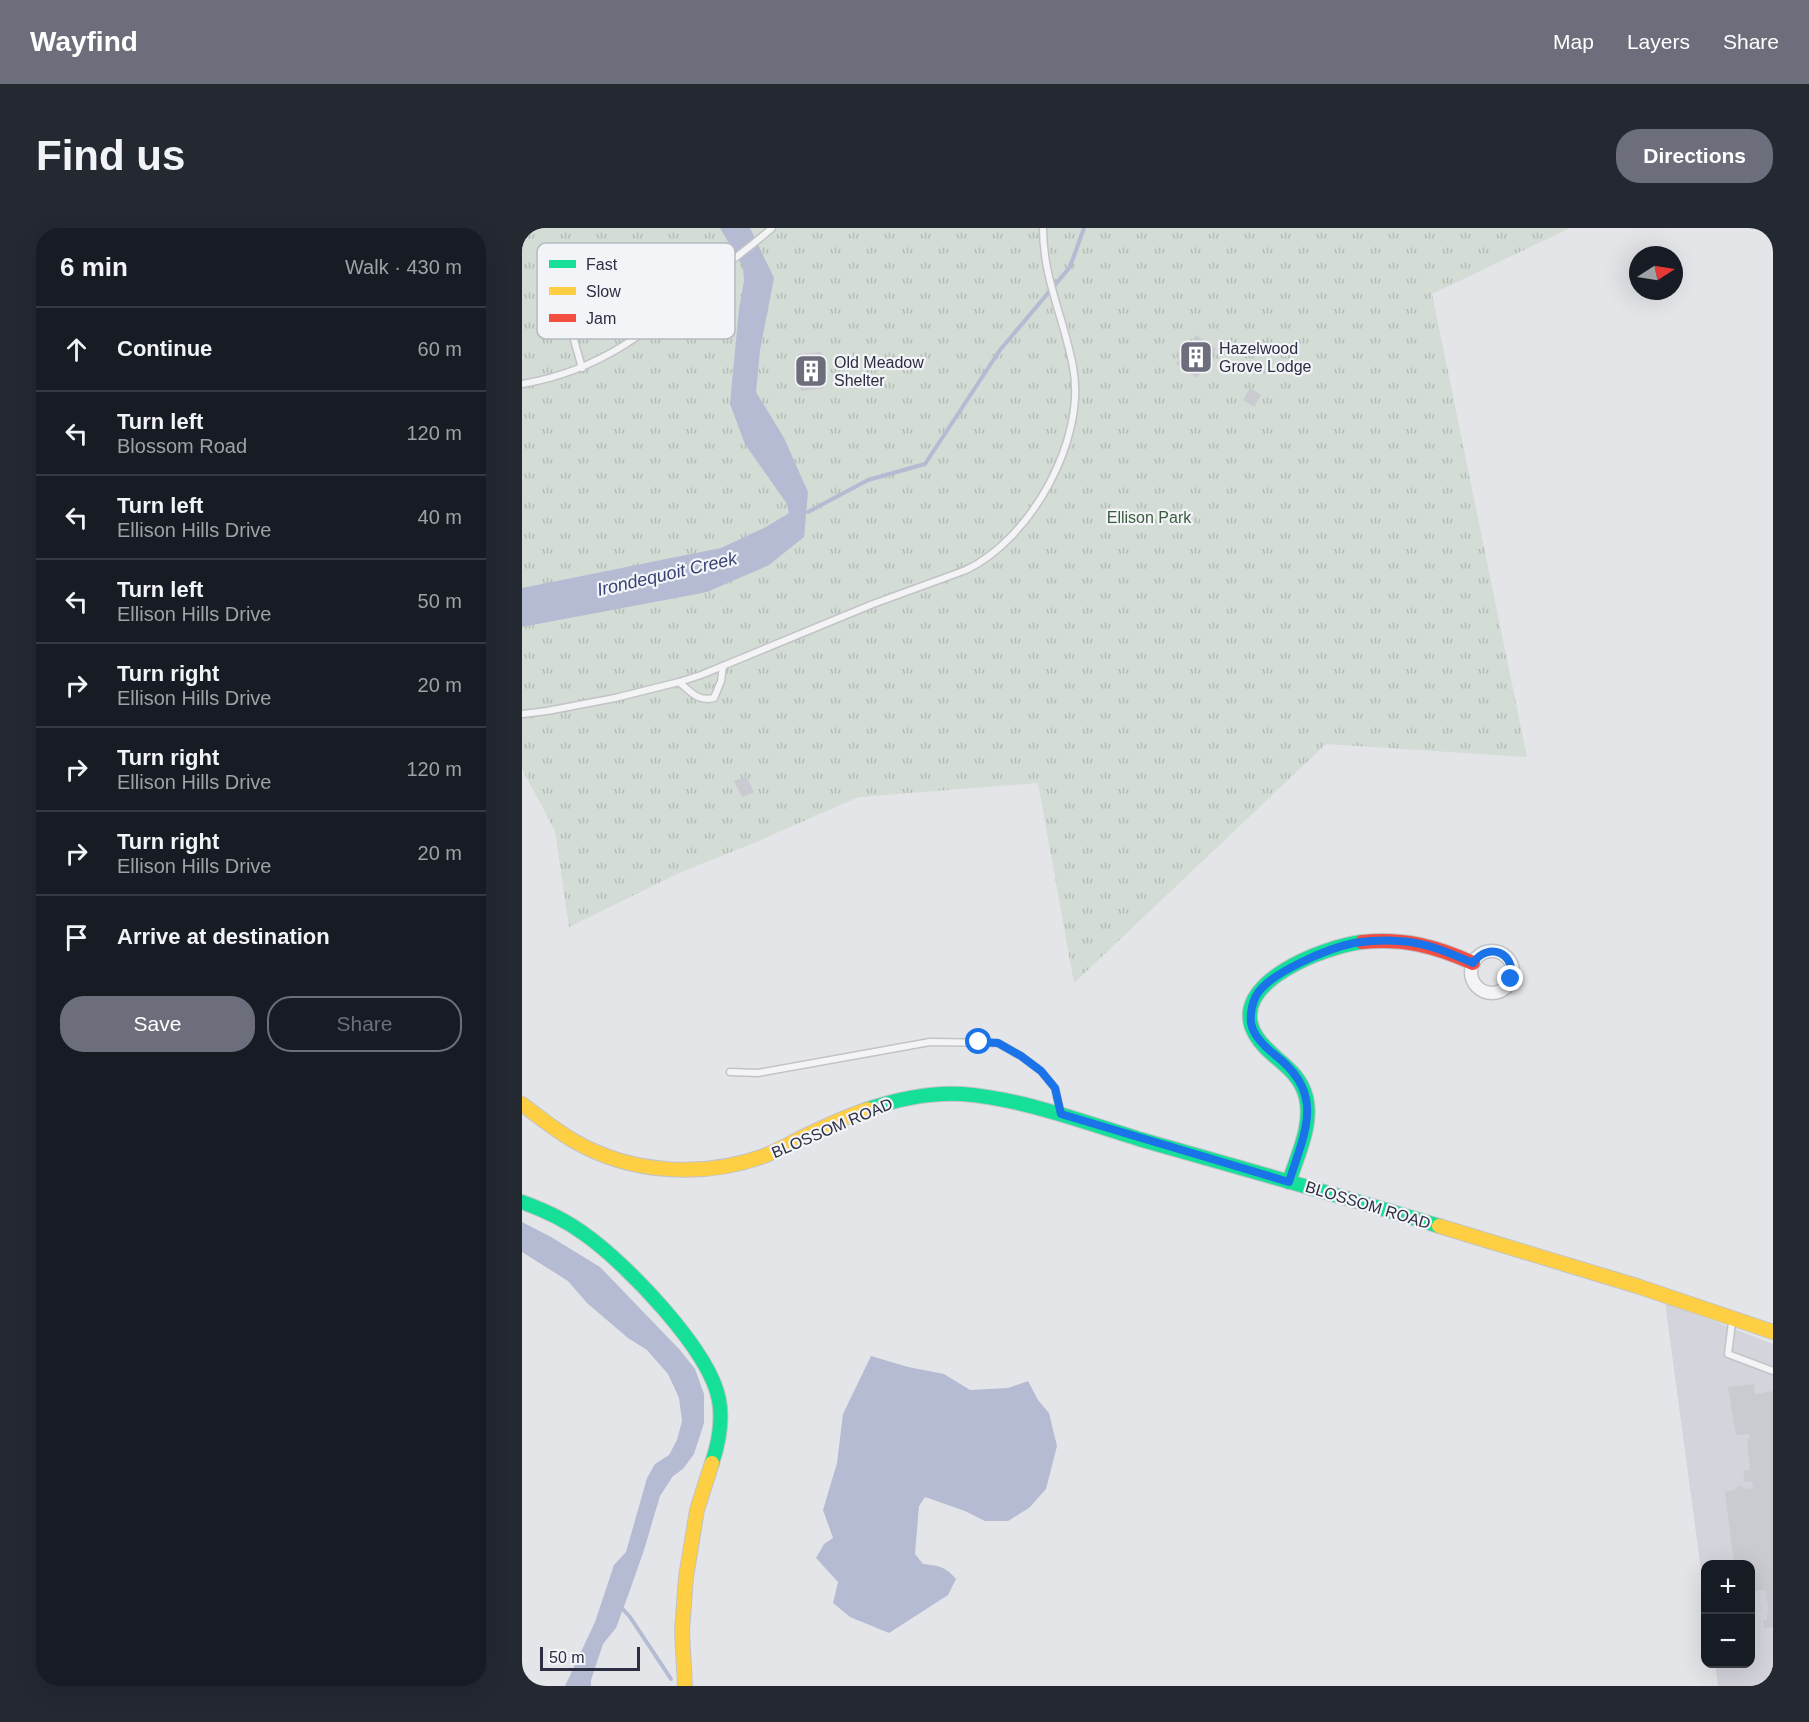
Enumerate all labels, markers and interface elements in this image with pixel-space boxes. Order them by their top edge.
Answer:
text: Wayfind [30,26,138,57]
text: Map [1553,30,1594,53]
text: Layers [1627,30,1690,53]
text: Share [1723,30,1779,53]
button: Directions [1616,129,1773,183]
text: Find us [36,132,185,179]
legend [537,243,735,339]
north arrow [1629,246,1683,300]
text: 6 min [60,252,128,282]
text: Walk · 430 m [345,256,462,278]
text: Fast [586,256,618,273]
text: Slow [586,283,621,300]
text: Jam [586,310,616,327]
icon: ahead [60,333,93,366]
text: Continue [117,336,212,361]
text: 60 m [418,338,462,360]
building icon: Hazelwood Grove Lodge [1178,339,1214,375]
place label: Hazelwood Grove Lodge [1219,340,1312,375]
building icon: Old Meadow Shelter [793,353,829,389]
place label: Old Meadow Shelter [834,354,924,389]
text: Turn left [117,409,203,434]
icon: left [60,417,93,450]
text: 120 m [406,422,462,444]
text: Blossom Road [117,435,247,457]
text: Turn left [117,493,203,518]
icon: left [60,501,93,534]
text: 40 m [418,506,462,528]
park label: Ellison Park [1107,509,1192,526]
text: Ellison Hills Drive [117,519,271,541]
water label: Irondequoit Creek [595,548,740,600]
text: Turn left [117,577,203,602]
icon: left [60,585,93,618]
text: 50 m [418,590,462,612]
text: Ellison Hills Drive [117,603,271,625]
text: Turn right [117,661,219,686]
icon: right [60,669,93,702]
text: 20 m [418,674,462,696]
text: Ellison Hills Drive [117,687,271,709]
text: Turn right [117,745,219,770]
icon: right [60,753,93,786]
text: 120 m [406,758,462,780]
text: Ellison Hills Drive [117,771,271,793]
text: Turn right [117,829,219,854]
icon: right [60,837,93,870]
text: 20 m [418,842,462,864]
text: Ellison Hills Drive [117,855,271,877]
icon: arrive [60,921,93,954]
text: Arrive at destination [117,924,330,949]
route end [1497,965,1523,991]
button: Save [60,996,255,1052]
button: Share [267,996,462,1052]
route start [965,1028,991,1054]
street label: BLOSSOM ROAD [769,1095,895,1161]
street label: BLOSSOM ROAD [1303,1178,1433,1232]
map controls [1701,1560,1755,1668]
button: + [1701,1560,1755,1614]
button: − [1701,1614,1755,1668]
scale bar [540,1644,640,1672]
text: 50 m [549,1649,585,1666]

